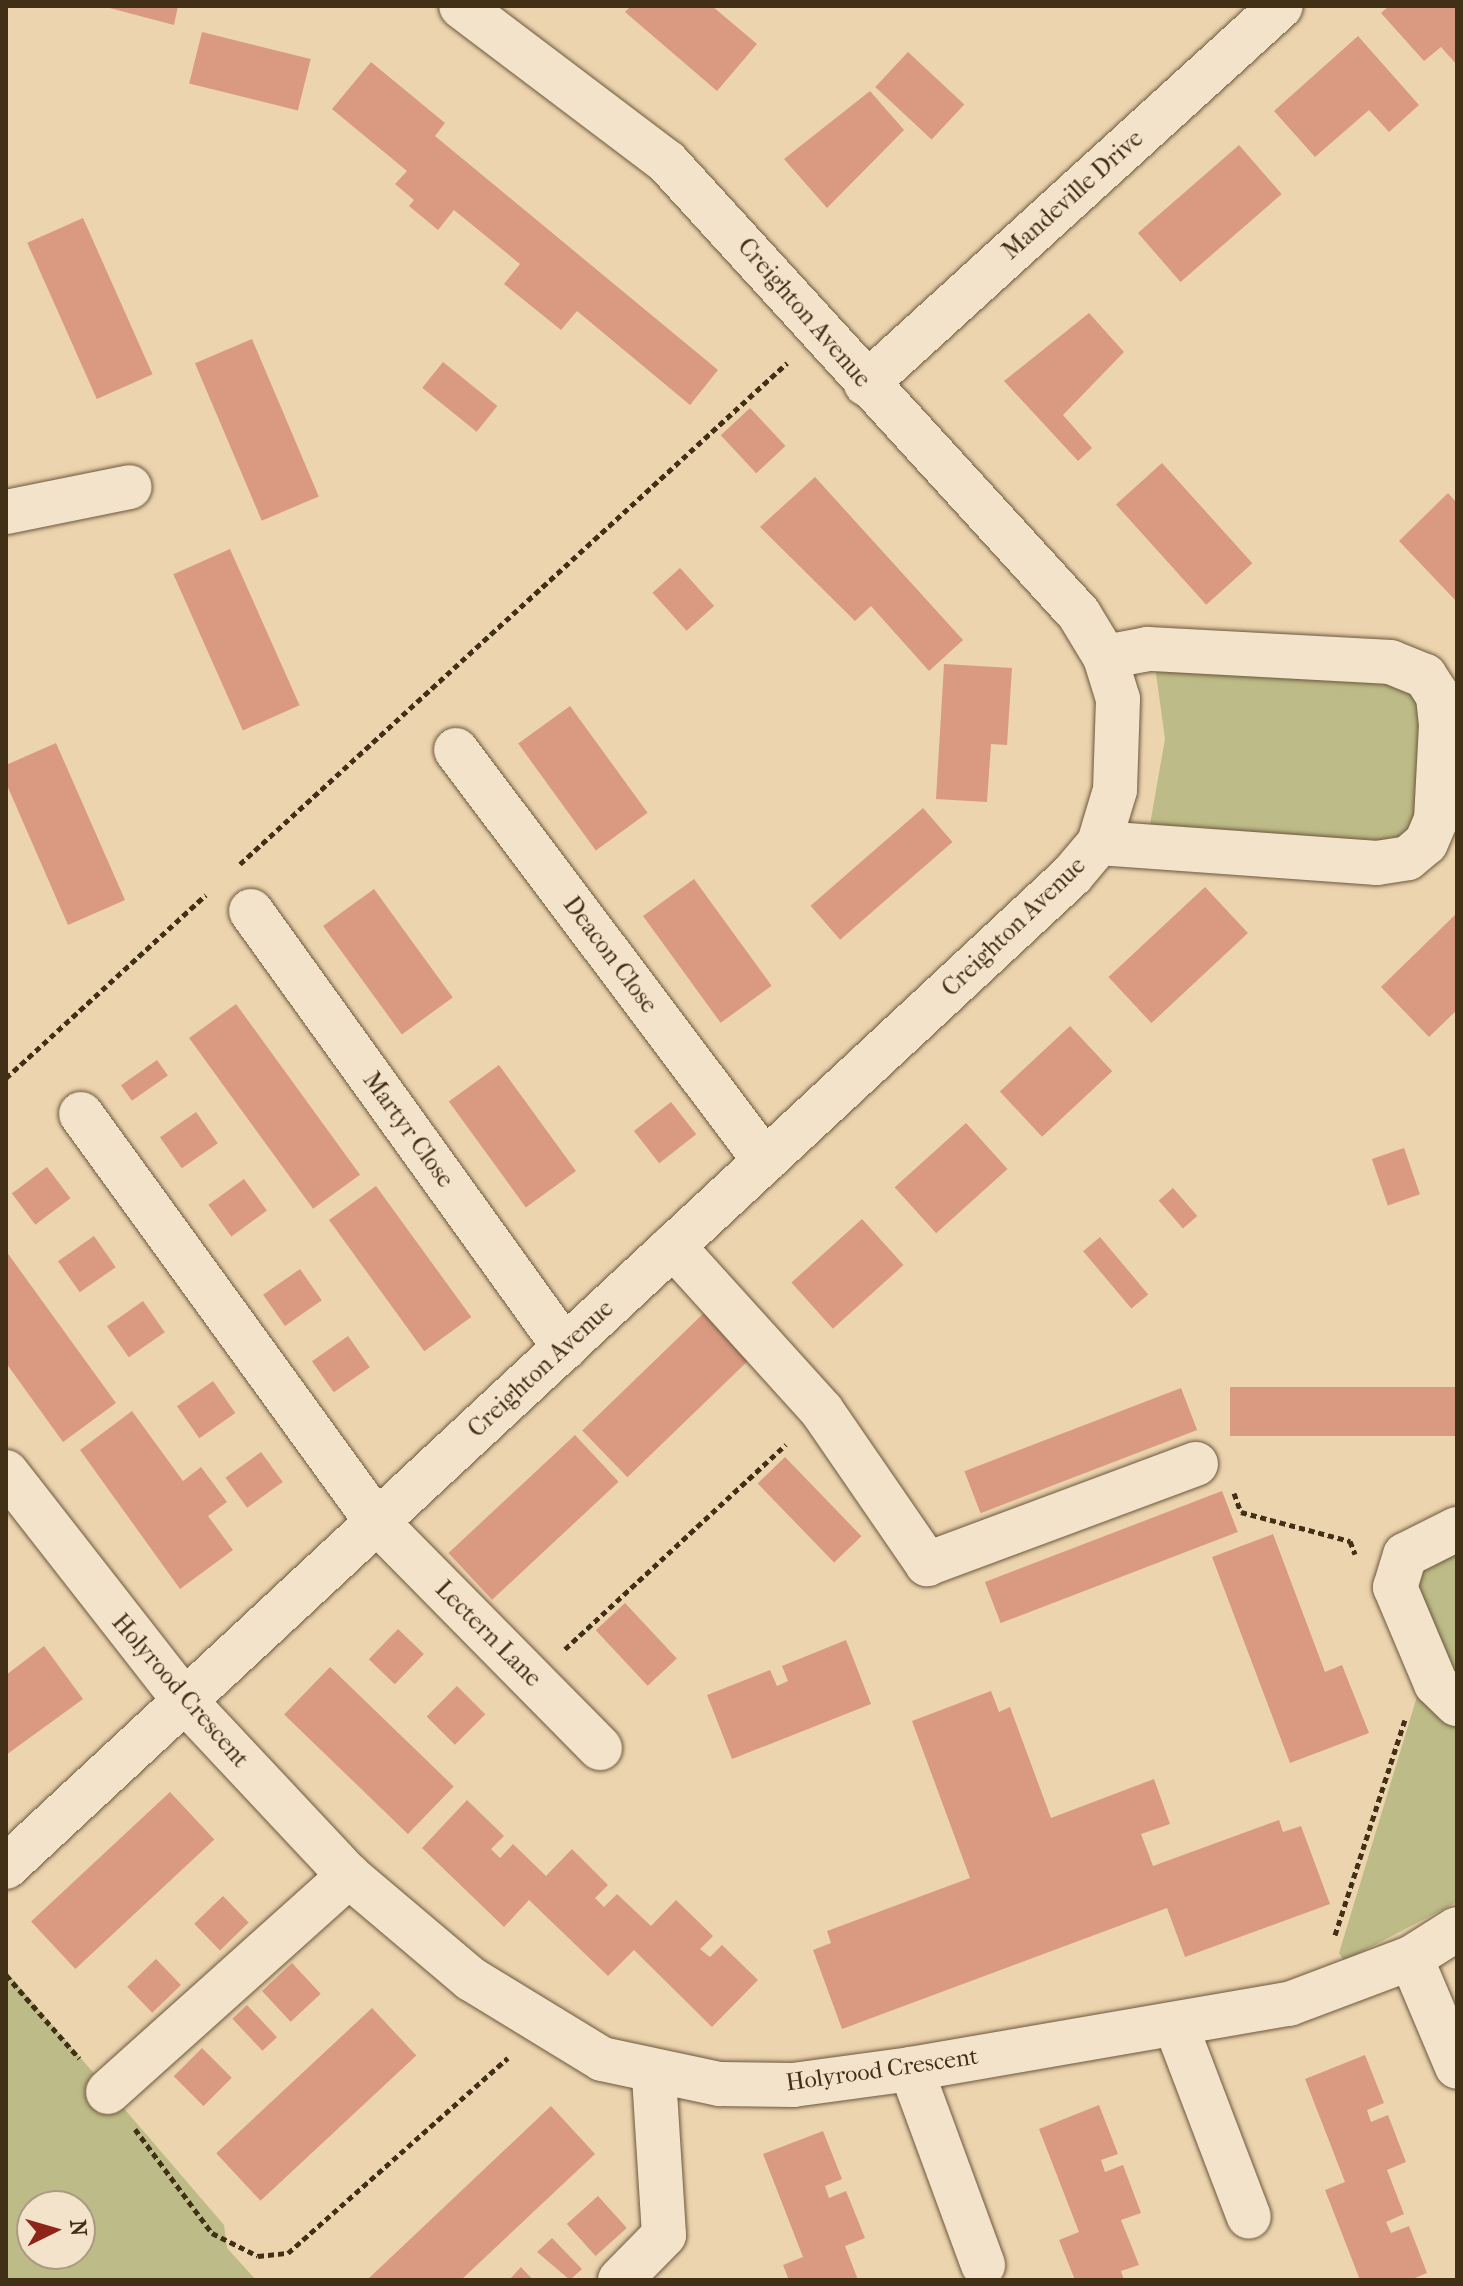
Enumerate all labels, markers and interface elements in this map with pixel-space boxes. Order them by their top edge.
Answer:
street label: Mandeville Drive [997,124,1149,266]
street label: Creighton Avenue [731,233,877,393]
street label: Creighton Avenue [936,851,1092,1003]
street label: Deacon Close [557,891,663,1019]
street label: Martyr Close [356,1067,460,1193]
street label: Creighton Avenue [462,1294,620,1444]
street label: Lectern Lane [429,1575,547,1693]
street label: Holyrood Crescent [106,1608,254,1774]
street label: Holyrood Crescent [784,2042,980,2098]
north arrow [16,2190,96,2270]
text: N [64,2219,92,2238]

